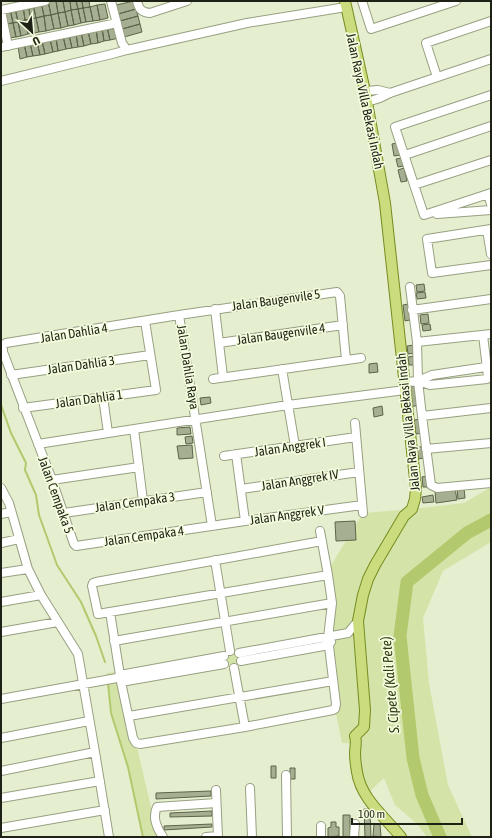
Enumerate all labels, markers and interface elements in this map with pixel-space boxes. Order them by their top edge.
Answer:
north arrow [12,12,52,52]
street label: Jalan Raya Villa Bekasi Indah [343,32,387,170]
text: U [31,34,42,48]
street label: Jalan Baugenvile 5 [231,286,321,314]
street label: Jalan Dahlia 4 [39,320,109,346]
street label: Jalan Baugenvile 4 [236,320,326,348]
street label: Jalan Dahlia Raya [174,324,202,410]
street label: Jalan Raya Villa Bekasi Indah [393,352,423,492]
street label: Jalan Dahlia 3 [46,353,116,377]
street label: Jalan Dahlia 1 [54,387,124,411]
street label: Jalan Anggrek I [253,435,327,459]
street label: Jalan Cempaka 5 [35,454,77,536]
street label: Jalan Anggrek IV [260,466,340,494]
street label: Jalan Cempaka 3 [94,489,176,515]
street label: Jalan Anggrek V [249,502,326,528]
street label: Jalan Cempaka 4 [103,523,185,549]
water label: S. Cipete (Kali Pete) [378,636,402,735]
scale bar [352,800,462,826]
text: 100 m [358,807,385,821]

